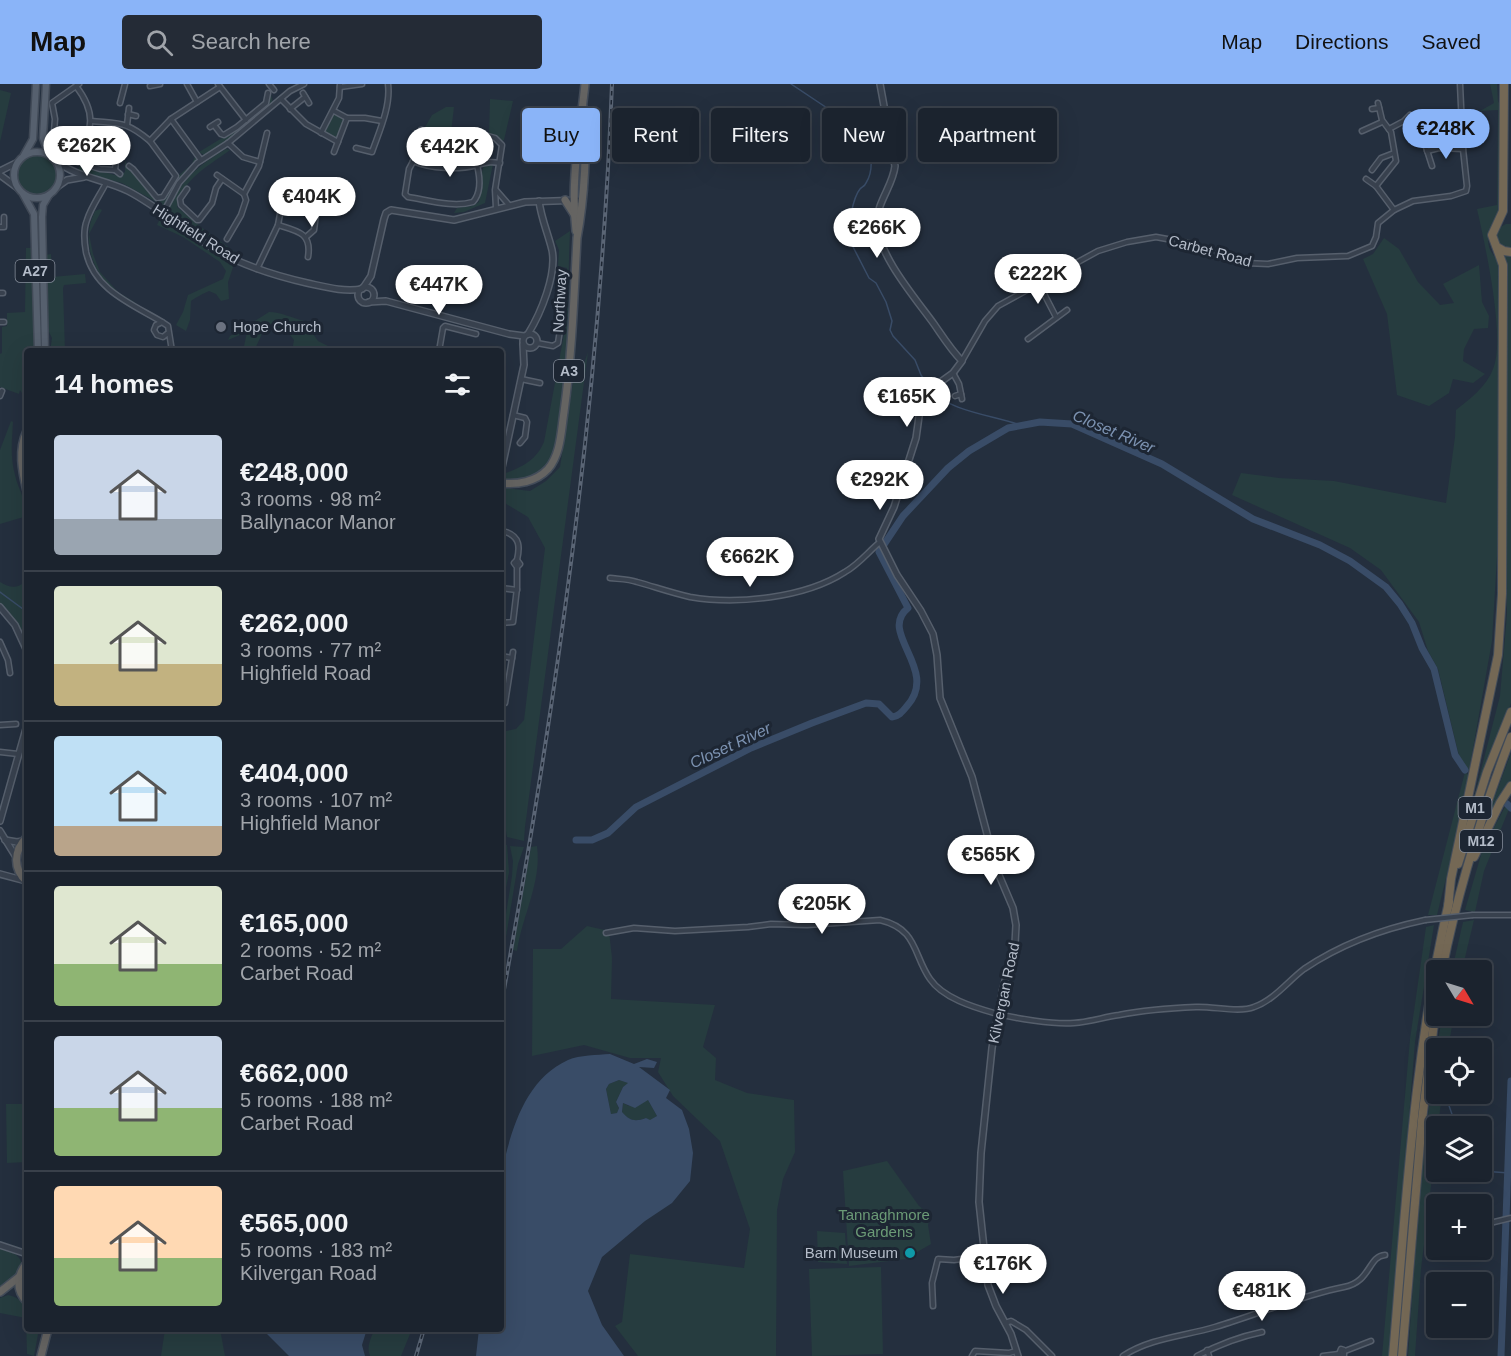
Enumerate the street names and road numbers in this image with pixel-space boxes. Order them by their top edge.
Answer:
street label: Highfield Road [150,200,242,267]
street label: Carbet Road [1167,231,1253,270]
road number: A27 [15,260,54,282]
street label: Northway [549,268,570,333]
road number: A3 [554,360,584,382]
road number: M1 [1458,797,1492,819]
road number: M12 [1460,830,1502,852]
street label: Kilvergan Road [985,941,1022,1045]

